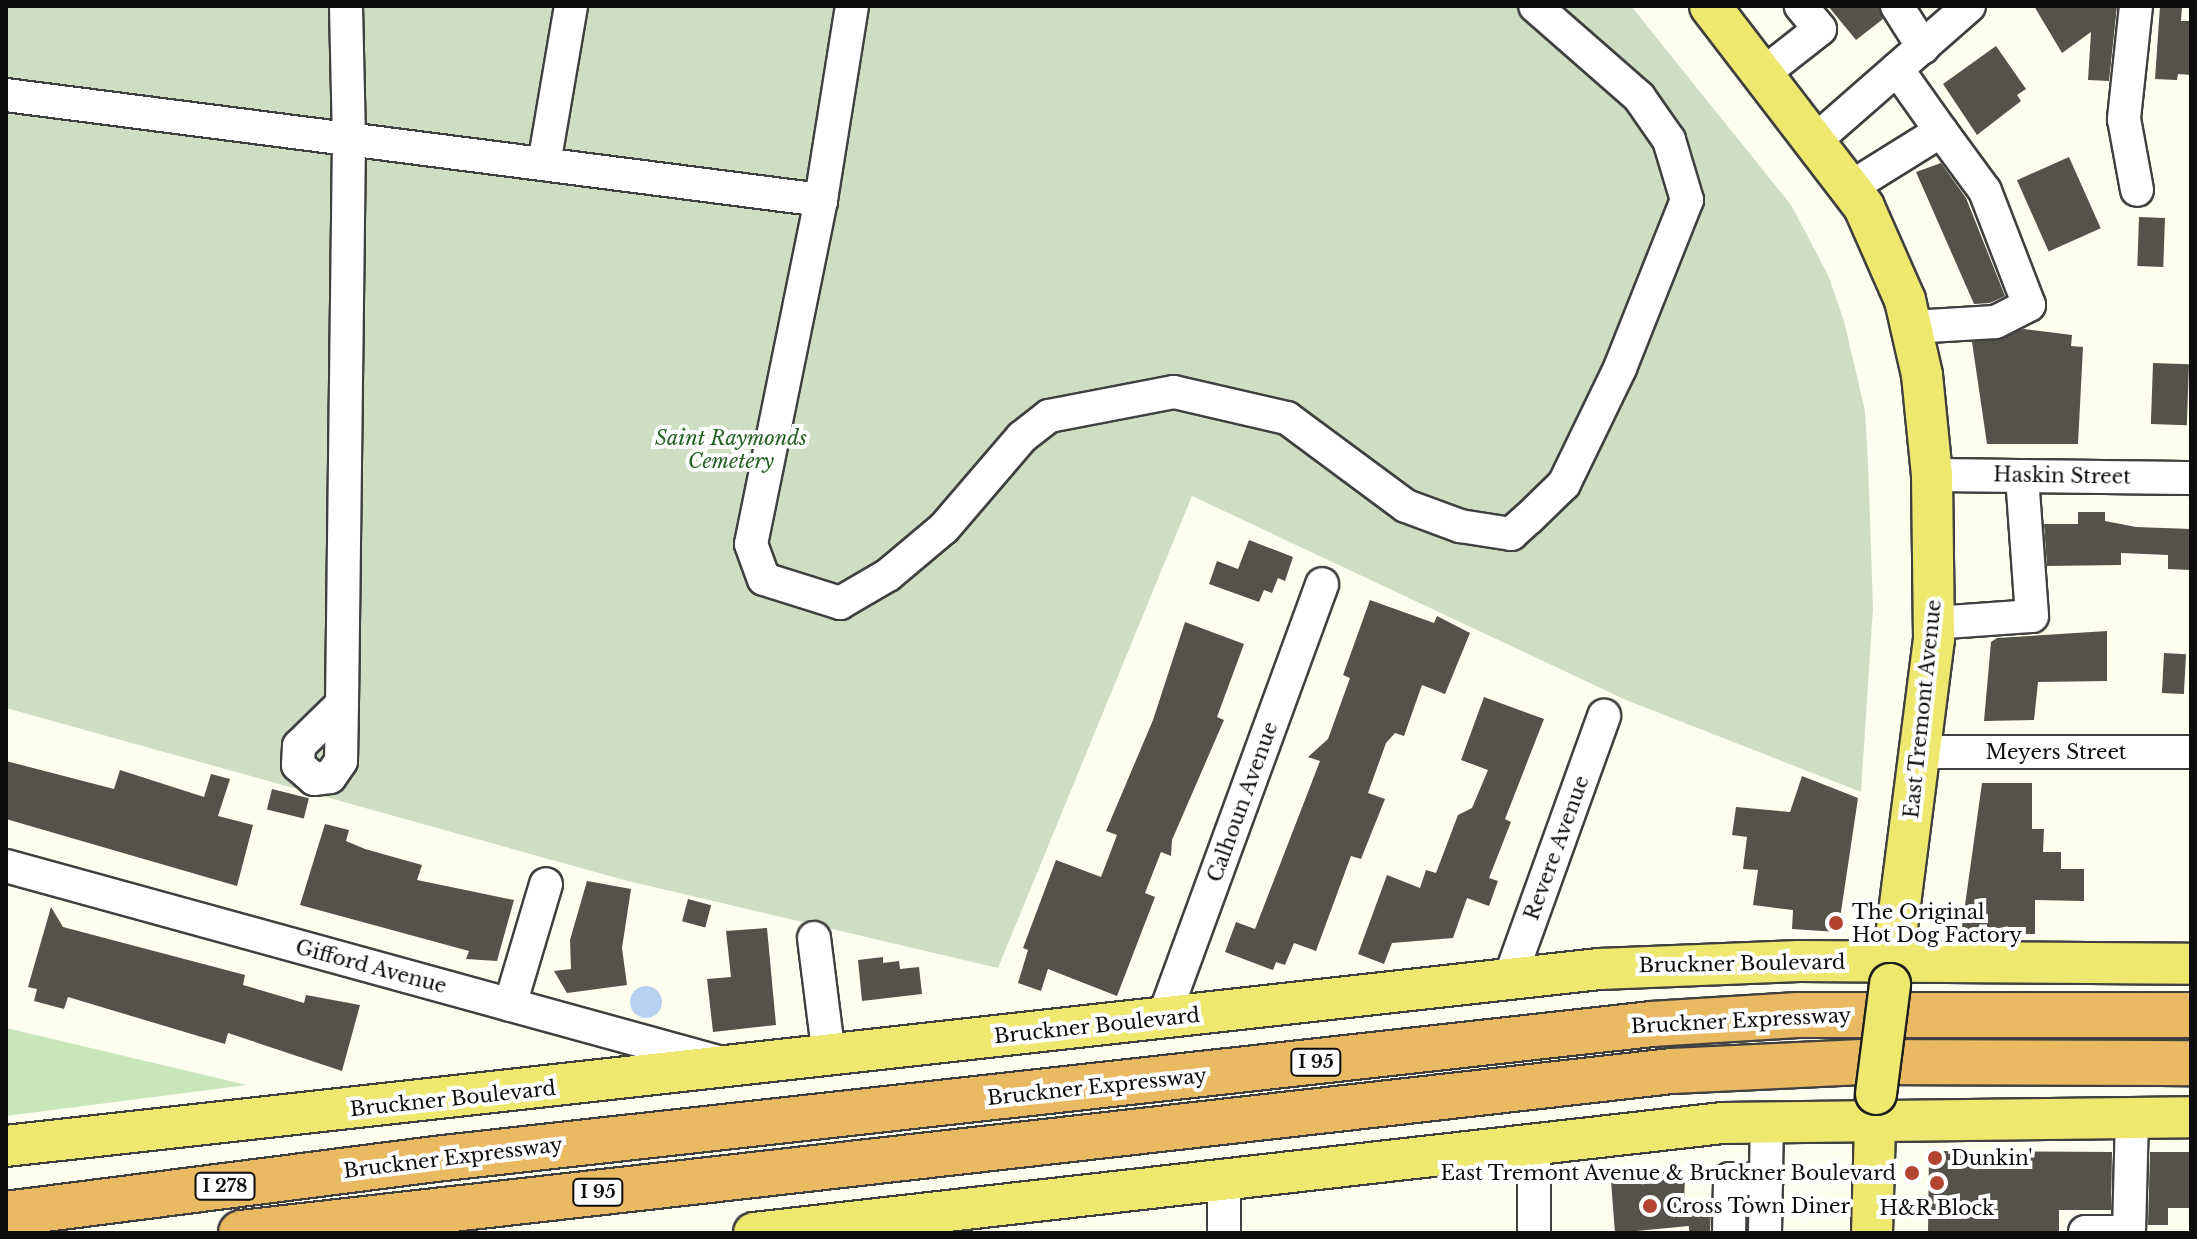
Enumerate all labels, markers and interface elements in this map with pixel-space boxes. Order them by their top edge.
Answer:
park label: Saint Raymonds Cemetery [655,426,807,473]
street label: Haskin Street [1993,463,2131,489]
street label: East Tremont Avenue [1900,598,1946,820]
street label: Calhoun Avenue [1203,718,1283,886]
street label: Meyers Street [1986,740,2126,764]
street label: Revere Avenue [1520,772,1594,924]
place label: The Original Hot Dog Factory [1852,900,2022,947]
marker: The Original Hot Dog Factory [1827,914,1845,932]
street label: Gifford Avenue [292,935,450,999]
street label: Bruckner Boulevard [1638,950,1846,978]
street label: Bruckner Boulevard [993,1003,1201,1049]
street label: Bruckner Expressway [1630,1003,1852,1039]
road number: I 95 [1290,1048,1342,1076]
street label: Bruckner Expressway [986,1064,1208,1110]
street label: Bruckner Boulevard [349,1076,557,1122]
street label: Bruckner Expressway [342,1133,564,1183]
place label: Dunkin' [1951,1146,2033,1170]
marker: Dunkin' [1926,1149,1944,1167]
place label: East Tremont Avenue & Bruckner Boulevard [1439,1161,1896,1185]
marker: East Tremont Avenue & Bruckner Boulevard [1903,1164,1921,1182]
road number: I 278 [193,1172,257,1200]
marker: H&R Block [1928,1174,1946,1192]
road number: I 95 [572,1178,624,1206]
place label: Cross Town Diner [1666,1194,1851,1218]
place label: H&R Block [1879,1196,1995,1220]
marker: Cross Town Diner [1641,1197,1659,1215]

